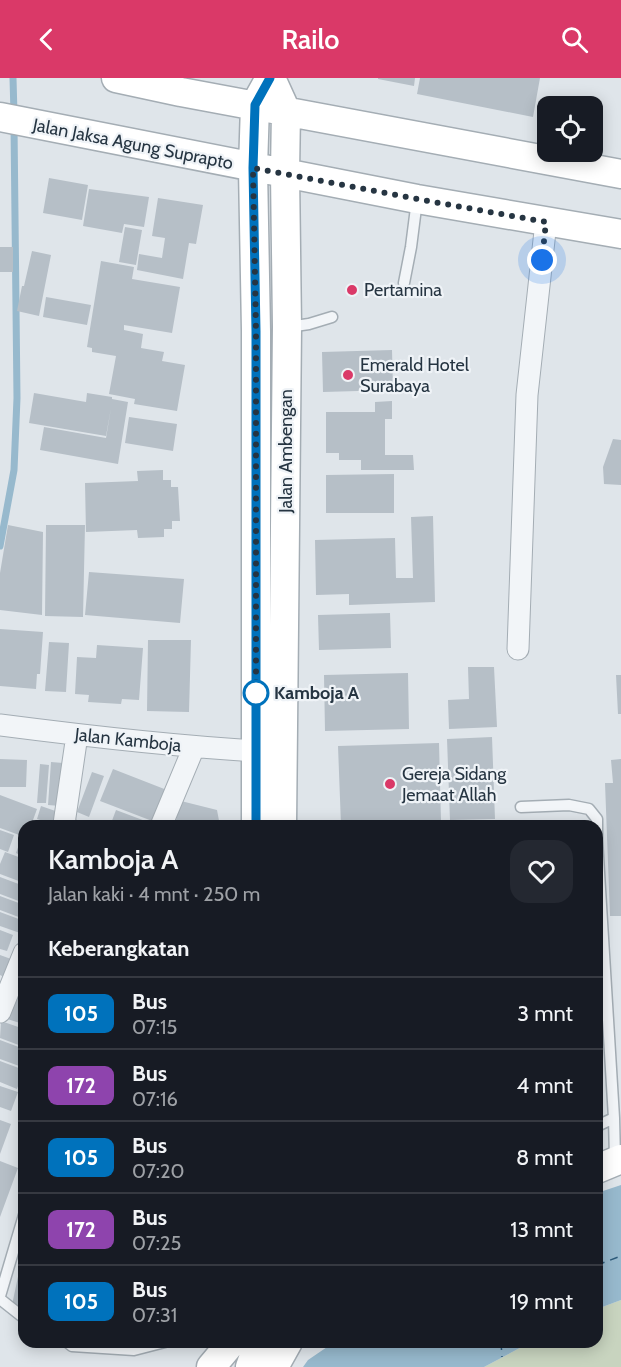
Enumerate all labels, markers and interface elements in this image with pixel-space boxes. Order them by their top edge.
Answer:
icon: back [30,23,63,56]
text: Railo [282,23,339,56]
icon: search [558,23,591,56]
map controls [537,96,603,162]
button: locate [537,96,603,162]
street label: Jalan Jaksa Agung Suprapto [30,114,235,174]
your location [527,245,557,275]
place label: Pertamina [364,279,442,301]
marker: Pertamina [345,283,359,297]
place label: Emerald Hotel Surabaya [360,354,470,397]
marker: Emerald Hotel Surabaya [341,368,355,382]
street label: Jalan Ambengan [275,389,297,514]
marker: Kamboja A [243,680,269,706]
place label: Kamboja A [274,682,360,704]
street label: Jalan Kamboja [73,723,183,757]
place label: Gereja Sidang Jemaat Allah [401,763,507,806]
marker: Gereja Sidang Jemaat Allah [383,777,397,791]
button: heart [510,840,573,903]
text: Kamboja A [48,842,179,876]
text: Jalan kaki · 4 mnt · 250 m [48,882,260,906]
text: Keberangkatan [48,935,190,962]
text: Bus [132,988,167,1015]
text: 3 mnt [517,1000,573,1027]
text: 105 [64,1001,98,1026]
text: 07:15 [132,1015,177,1039]
text: Bus [132,1060,167,1087]
text: 4 mnt [517,1072,573,1099]
text: 172 [66,1073,96,1098]
text: 07:16 [132,1087,178,1111]
text: Bus [132,1132,167,1159]
text: 8 mnt [516,1144,573,1171]
text: 105 [64,1145,98,1170]
text: 07:20 [132,1159,184,1183]
text: Bus [132,1204,167,1231]
text: 13 mnt [510,1216,573,1243]
text: 172 [66,1217,96,1242]
text: 07:25 [132,1231,181,1255]
text: Bus [132,1276,167,1303]
text: 19 mnt [510,1288,573,1315]
text: 105 [64,1289,98,1314]
text: 07:31 [132,1303,177,1327]

